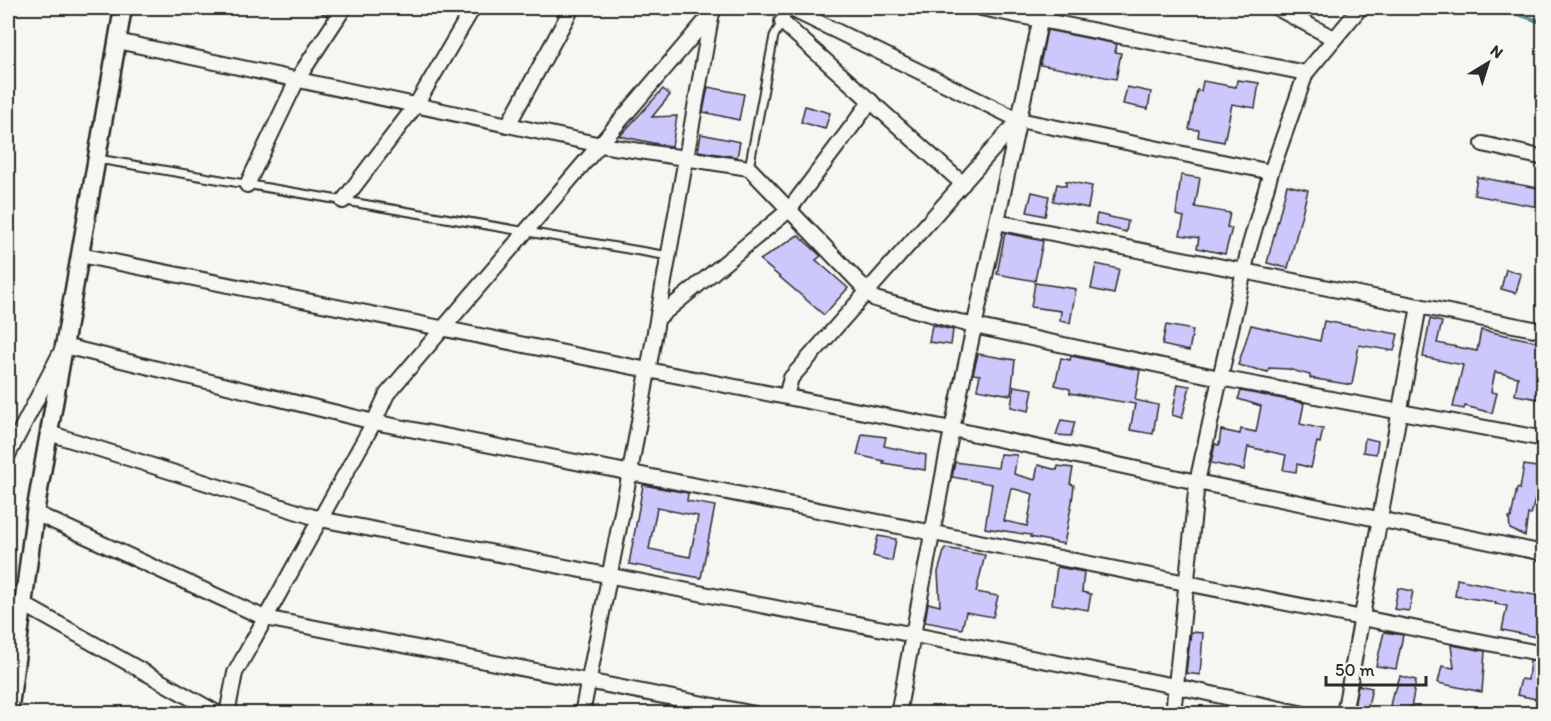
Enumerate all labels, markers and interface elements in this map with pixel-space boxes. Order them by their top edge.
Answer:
north arrow [1458,33,1518,93]
text: N [1487,41,1507,62]
scale bar [1326,649,1426,687]
text: 50 m [1335,659,1375,681]

